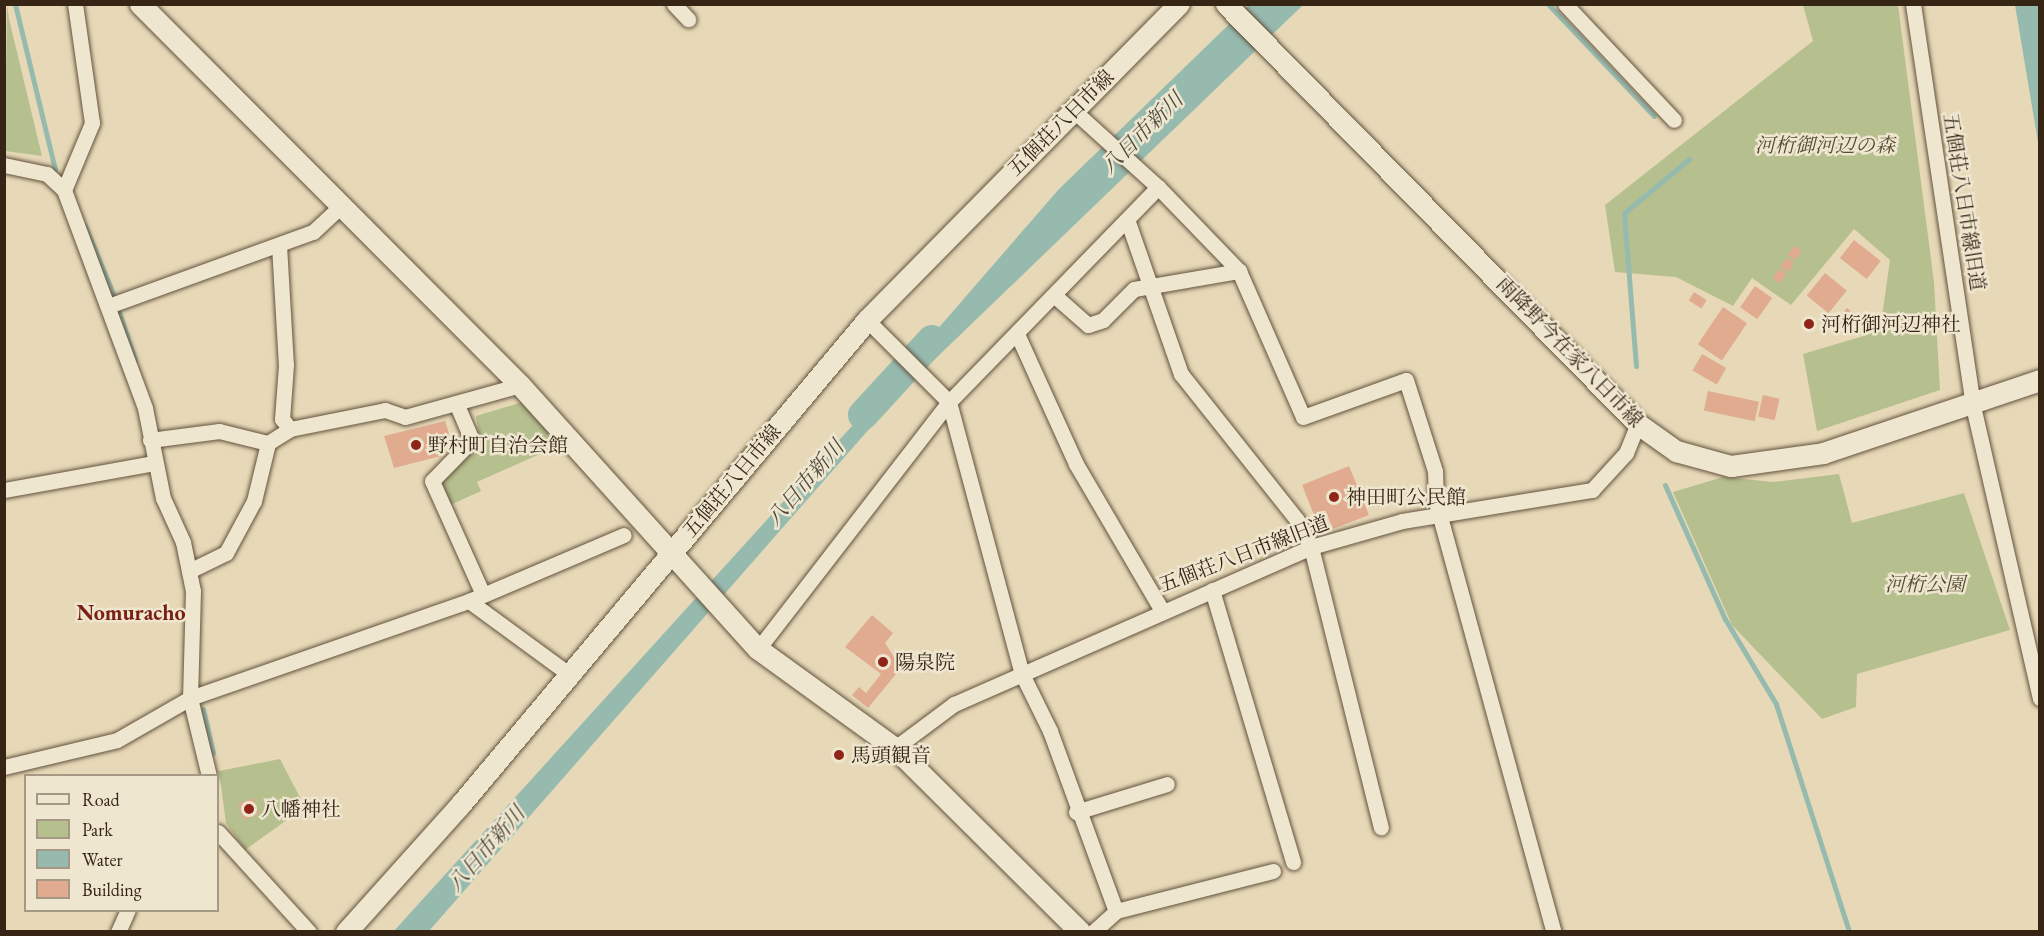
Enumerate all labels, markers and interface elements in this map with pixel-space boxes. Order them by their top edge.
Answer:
street label: 五個荘八日市線 [1003,65,1119,181]
water label: 八日市新川 [1096,87,1188,179]
street label: 五個荘八日市線旧道 [1938,111,1990,293]
park label: 河桁御河辺の森 [1755,133,1895,157]
street label: 雨降野今在家八日市線 [1492,272,1648,432]
place label: 河桁御河辺神社 [1821,312,1961,336]
marker: 河桁御河辺神社 [1802,317,1816,331]
street label: 五個荘八日市線 [678,420,786,542]
place label: 野村町自治会館 [428,433,568,457]
water label: 八日市新川 [761,435,849,531]
marker: 野村町自治会館 [409,438,423,452]
place label: 神田町公民館 [1346,485,1466,509]
marker: 神田町公民館 [1327,490,1341,504]
street label: 五個荘八日市線旧道 [1156,511,1332,597]
park label: 河桁公園 [1885,572,1965,596]
district label: Nomuracho [76,600,186,626]
place label: 陽泉院 [895,650,955,674]
marker: 陽泉院 [876,655,890,669]
place label: 馬頭観音 [851,743,931,767]
marker: 馬頭観音 [832,748,846,762]
legend [24,774,219,912]
text: Road [82,788,120,811]
place label: 八幡神社 [261,797,341,821]
water label: 八日市新川 [442,801,530,897]
marker: 八幡神社 [242,802,256,816]
text: Park [82,818,113,841]
text: Water [82,848,123,871]
text: Building [82,878,142,901]

